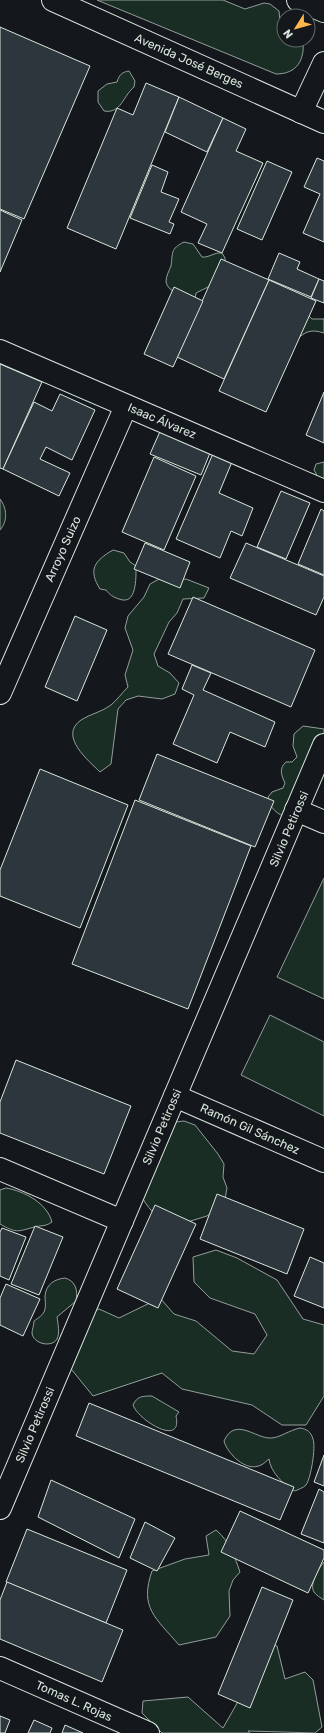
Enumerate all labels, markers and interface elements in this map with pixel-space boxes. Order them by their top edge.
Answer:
north arrow [276,8,316,48]
text: N [281,27,296,41]
street label: Avenida José Berges [133,31,245,91]
street label: Isaac Álvarez [126,400,198,442]
street label: Arroyo Suizo [42,514,84,584]
street label: Silvio Petirossi [267,789,311,869]
street label: Silvio Petirossi [140,1087,184,1167]
street label: Ramón Gil Sánchez [198,1101,302,1157]
street label: Silvio Petirossi [13,1385,57,1465]
street label: Tomas L. Rojas [34,1678,114,1724]

